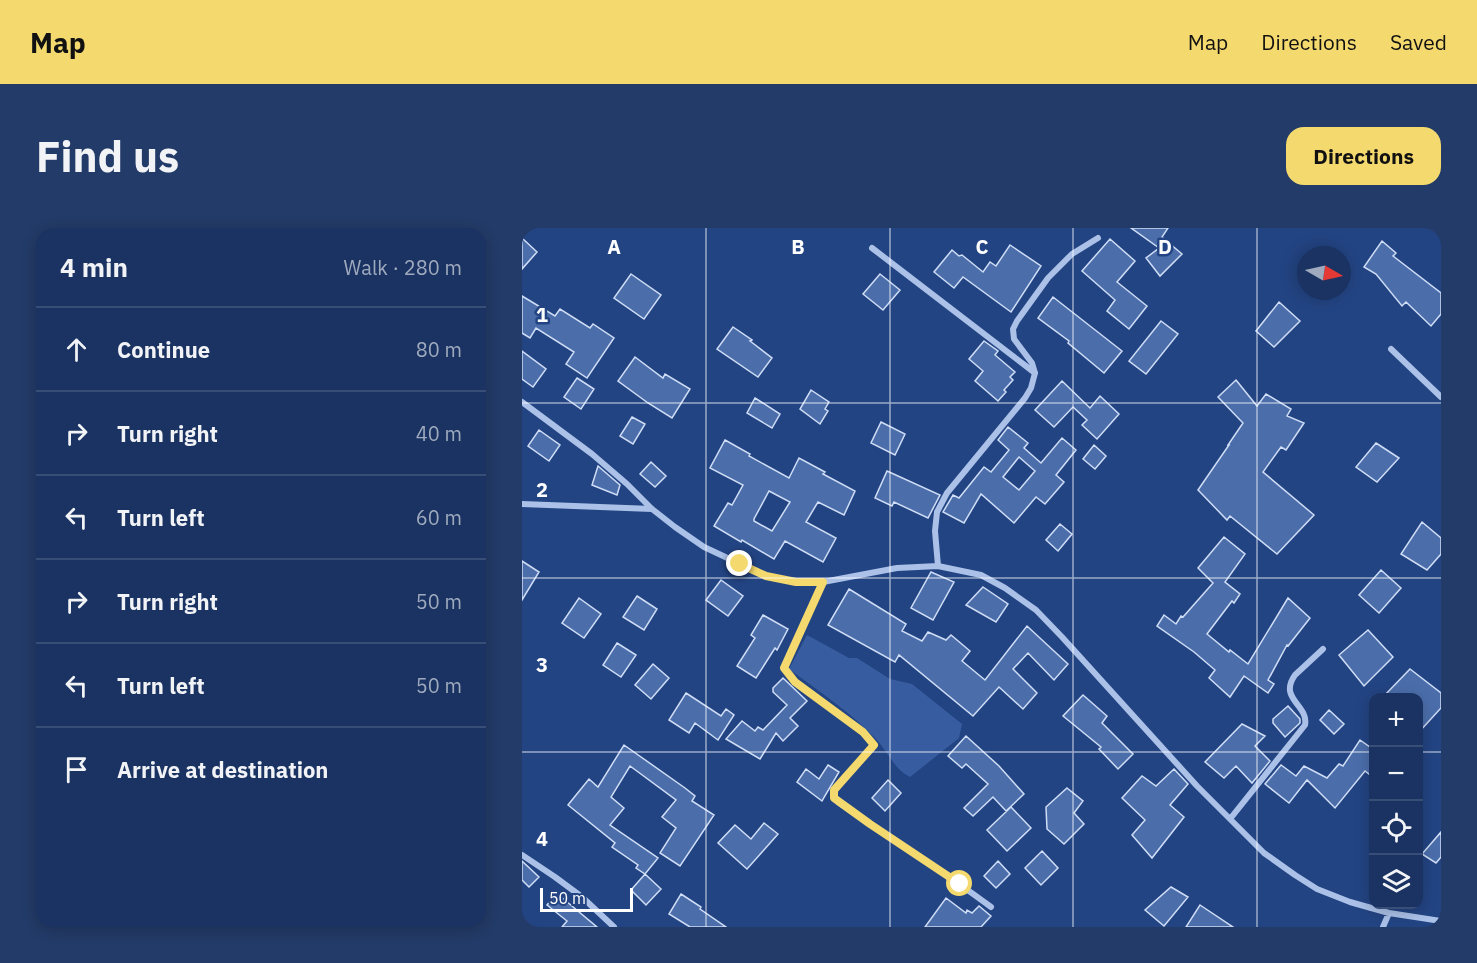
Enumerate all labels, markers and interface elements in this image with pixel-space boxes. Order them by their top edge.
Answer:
text: Map [30,24,86,61]
text: Map [1188,28,1228,56]
text: Directions [1261,28,1357,56]
text: Saved [1390,28,1447,56]
button: Directions [1286,127,1441,185]
text: Find us [36,129,179,184]
text: A [607,233,621,260]
text: B [791,233,805,260]
text: C [975,233,989,260]
text: D [1158,233,1172,260]
north arrow [1297,246,1351,300]
text: 4 min [60,250,128,284]
text: Walk · 280 m [344,254,462,281]
text: 1 [536,301,548,328]
icon: ahead [60,333,93,366]
text: Continue [117,335,210,364]
text: 80 m [416,336,462,363]
icon: right [60,417,93,450]
text: Turn right [117,419,218,448]
text: 40 m [416,420,462,447]
text: 2 [536,476,548,503]
icon: left [60,501,93,534]
text: Turn left [117,503,205,532]
text: 60 m [416,504,462,531]
route end [726,550,752,576]
icon: right [60,585,93,618]
text: Turn right [117,587,218,616]
text: 50 m [416,588,462,615]
text: 3 [536,651,548,678]
icon: left [60,669,93,702]
text: Turn left [117,671,205,700]
text: 50 m [416,672,462,699]
map controls [1369,693,1423,909]
button: + [1369,693,1423,747]
button: − [1369,747,1423,801]
icon: arrive [60,753,93,786]
text: Arrive at destination [117,755,328,784]
button: locate [1369,801,1423,855]
text: 4 [536,825,548,852]
button: layers [1369,855,1423,909]
route start [946,870,972,896]
scale bar [540,885,633,912]
text: 50 m [549,888,586,908]

